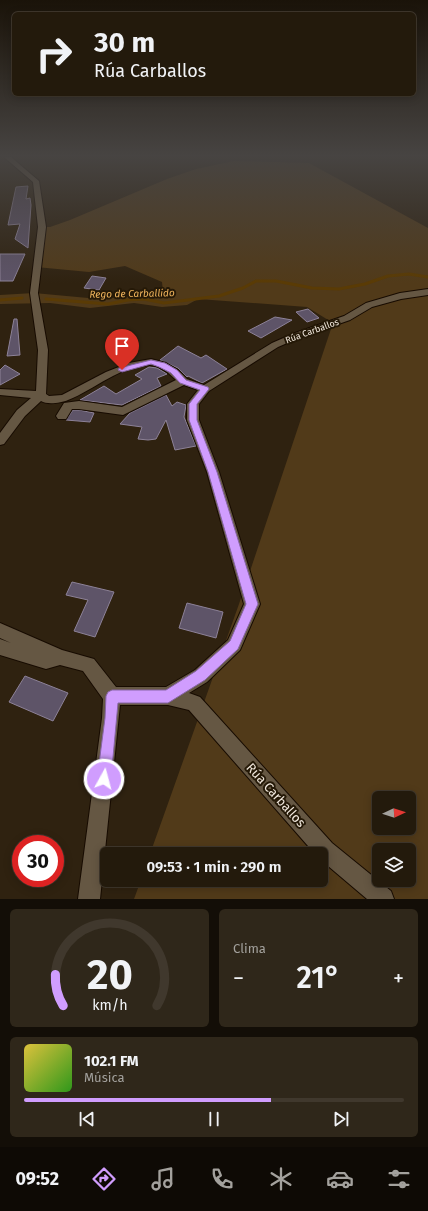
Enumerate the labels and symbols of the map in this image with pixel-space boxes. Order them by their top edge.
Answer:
water label: Rego de Carballido [89,287,175,301]
street label: Rúa Carballos [284,317,340,345]
pin [105,329,139,370]
position arrow [83,758,125,800]
street label: Rúa Carballos [243,760,309,830]
north arrow [372,791,416,835]
speed limit sign: 30 [12,835,64,887]

